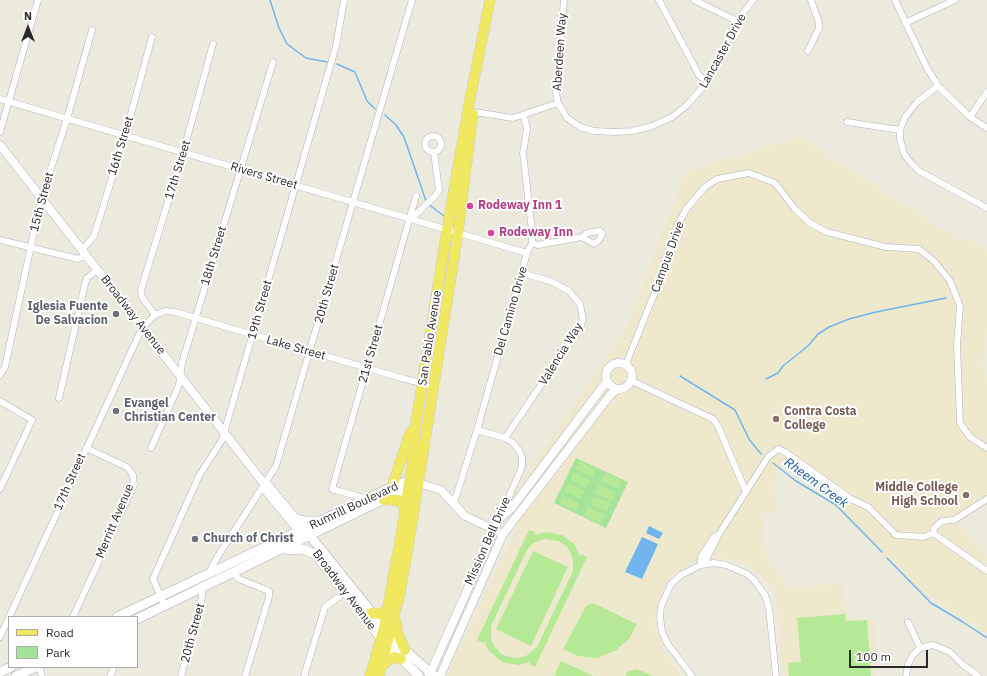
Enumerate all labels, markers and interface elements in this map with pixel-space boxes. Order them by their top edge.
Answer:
north arrow [8,8,48,48]
text: N [24,9,32,23]
street label: Lancaster Drive [697,11,749,91]
street label: Aberdeen Way [550,12,570,92]
street label: 16th Street [105,115,137,177]
street label: 17th Street [162,139,194,201]
street label: Rivers Street [229,160,299,192]
street label: 15th Street [27,171,57,233]
place label: Rodeway Inn 1 [478,199,562,213]
marker: Rodeway Inn 1 [465,201,475,211]
street label: Campus Drive [648,219,688,295]
street label: 18th Street [198,225,230,287]
place label: Rodeway Inn [499,226,573,240]
marker: Rodeway Inn [486,228,496,238]
street label: 20th Street [312,263,342,325]
street label: Del Camino Drive [491,265,531,357]
street label: Broadway Avenue [98,273,168,357]
street label: 19th Street [245,279,275,341]
street label: San Pablo Avenue [415,289,445,387]
place label: Iglesia Fuente De Salvacion [28,300,108,328]
marker: Iglesia Fuente De Salvacion [111,309,121,319]
street label: Valencia Way [536,320,586,388]
street label: 21st Street [356,323,386,385]
street label: Lake Street [265,333,327,363]
place label: Evangel Christian Center [124,397,216,425]
place label: Contra Costa College [784,405,857,433]
marker: Evangel Christian Center [111,406,121,416]
marker: Contra Costa College [771,414,781,424]
street label: 17th Street [51,451,89,513]
water label: Rheem Creek [781,455,851,511]
street label: Rumrill Boulevard [307,479,401,533]
place label: Middle College High School [875,481,958,509]
street label: Merritt Avenue [93,482,137,560]
marker: Middle College High School [961,490,971,500]
street label: Mission Bell Drive [462,495,514,587]
place label: Church of Christ [203,532,294,546]
marker: Church of Christ [190,534,200,544]
street label: Broadway Avenue [309,547,379,633]
street label: 20th Street [178,602,208,664]
legend [8,616,138,668]
text: Road [46,625,74,640]
scale bar [851,642,930,668]
text: Park [46,645,70,660]
text: 100 m [856,649,891,664]

